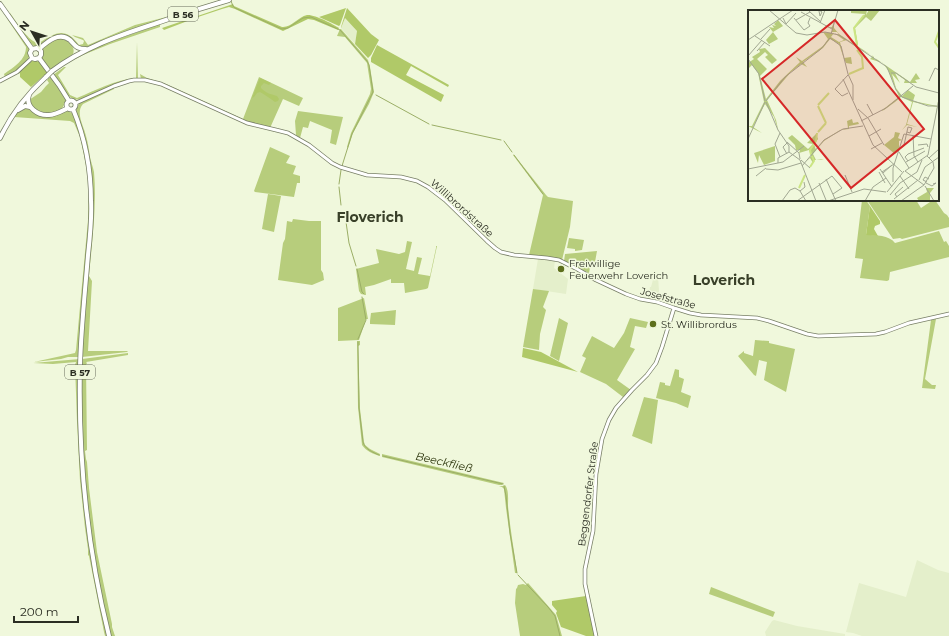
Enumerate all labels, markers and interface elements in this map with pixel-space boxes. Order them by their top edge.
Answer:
road number: B 56 [168,7,198,21]
inset map [748,10,939,201]
north arrow [12,12,52,52]
text: N [16,18,32,34]
street label: Willibrordstraße [428,176,496,240]
district label: Floverich [336,208,404,226]
place label: Freiwillige Feuerwehr Loverich [569,257,668,282]
marker: Freiwillige Feuerwehr Loverich [556,264,566,274]
district label: Loverich [693,271,755,289]
street label: Josefstraße [638,284,697,312]
place label: St. Willibrordus [661,318,737,331]
marker: St. Willibrordus [648,319,658,329]
road number: B 57 [65,365,95,379]
street label: Beggendorfer Straße [575,441,601,547]
water label: Beeckfließ [414,449,474,475]
scale bar [14,598,78,624]
text: 200 m [20,604,59,619]

